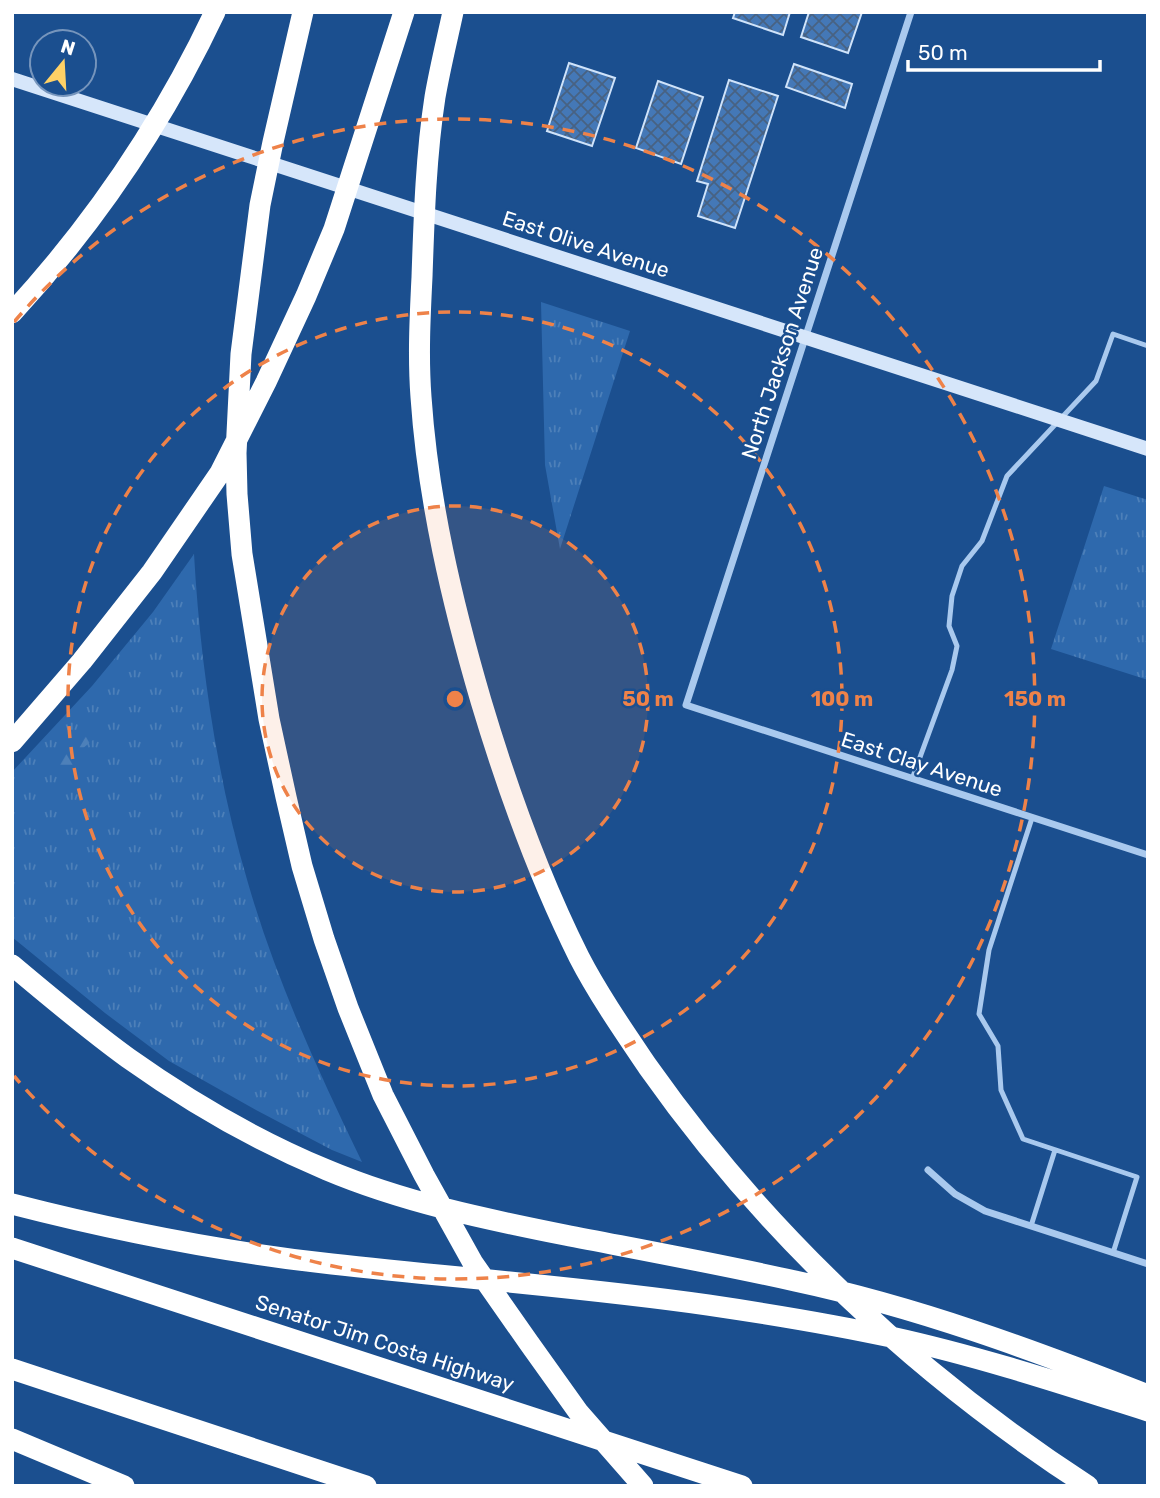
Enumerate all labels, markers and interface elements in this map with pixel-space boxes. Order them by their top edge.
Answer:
north arrow [28,28,98,98]
scale bar [908,28,1100,72]
text: N [58,34,78,60]
text: 50 m [918,40,968,65]
street label: East Olive Avenue [499,205,673,283]
street label: North Jackson Avenue [736,244,828,462]
text: 50 m [622,686,674,711]
text: 100 m [811,686,873,711]
text: 150 m [1004,686,1066,711]
centre of rings [443,687,467,711]
street label: East Clay Avenue [838,726,1006,802]
street label: Senator Jim Costa Highway [252,1289,518,1397]

